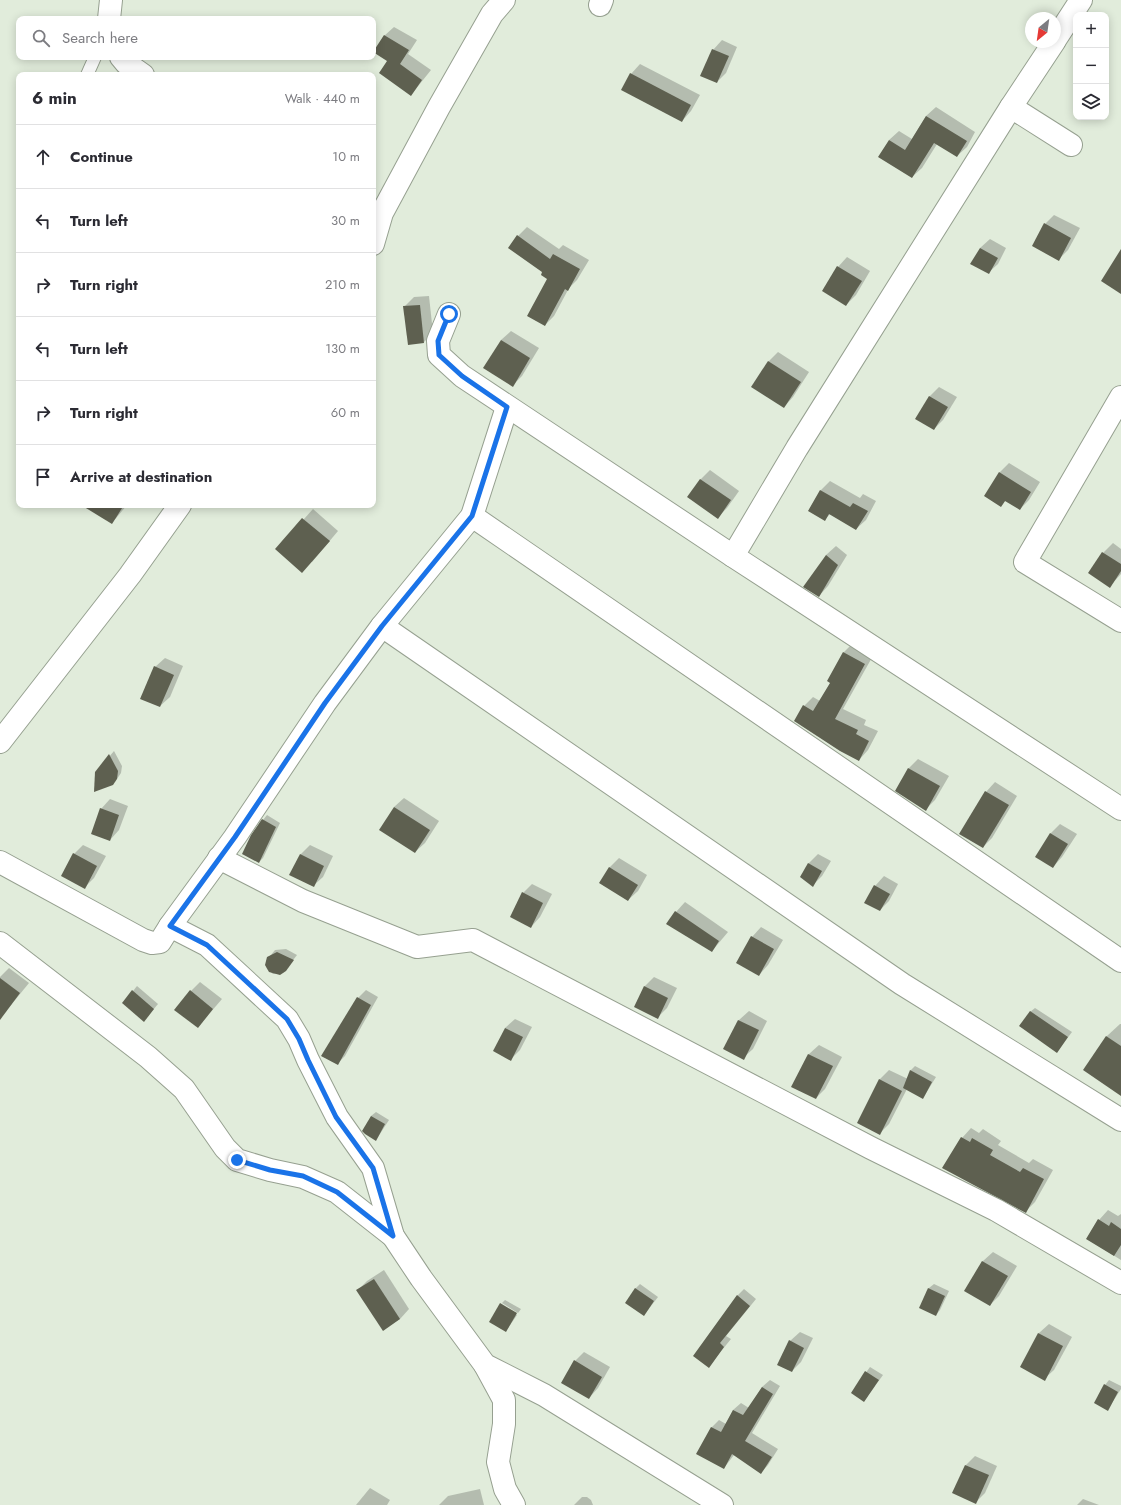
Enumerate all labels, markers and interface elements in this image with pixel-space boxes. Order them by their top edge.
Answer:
north arrow [1025,12,1061,48]
map controls [1073,12,1109,120]
button: + [1073,12,1109,48]
search box [16,16,376,60]
icon: search [30,27,52,49]
text: Search here [62,27,138,49]
button: − [1073,48,1109,84]
button: layers [1073,84,1109,120]
text: 6 min [32,86,77,110]
text: Walk · 440 m [285,89,360,108]
icon: ahead [32,146,54,168]
text: Continue [70,146,133,168]
text: 10 m [332,147,360,166]
icon: left [32,210,54,232]
text: Turn left [70,210,128,232]
text: 30 m [331,211,360,230]
icon: right [32,274,54,296]
text: Turn right [70,274,138,296]
text: 210 m [325,275,360,294]
route start [440,305,458,323]
icon: left [32,338,54,360]
text: Turn left [70,338,128,360]
text: 130 m [325,339,360,358]
icon: right [32,402,54,424]
text: Turn right [70,402,138,424]
text: 60 m [331,403,360,422]
icon: arrive [32,466,54,488]
text: Arrive at destination [70,466,212,488]
route end [228,1151,246,1169]

